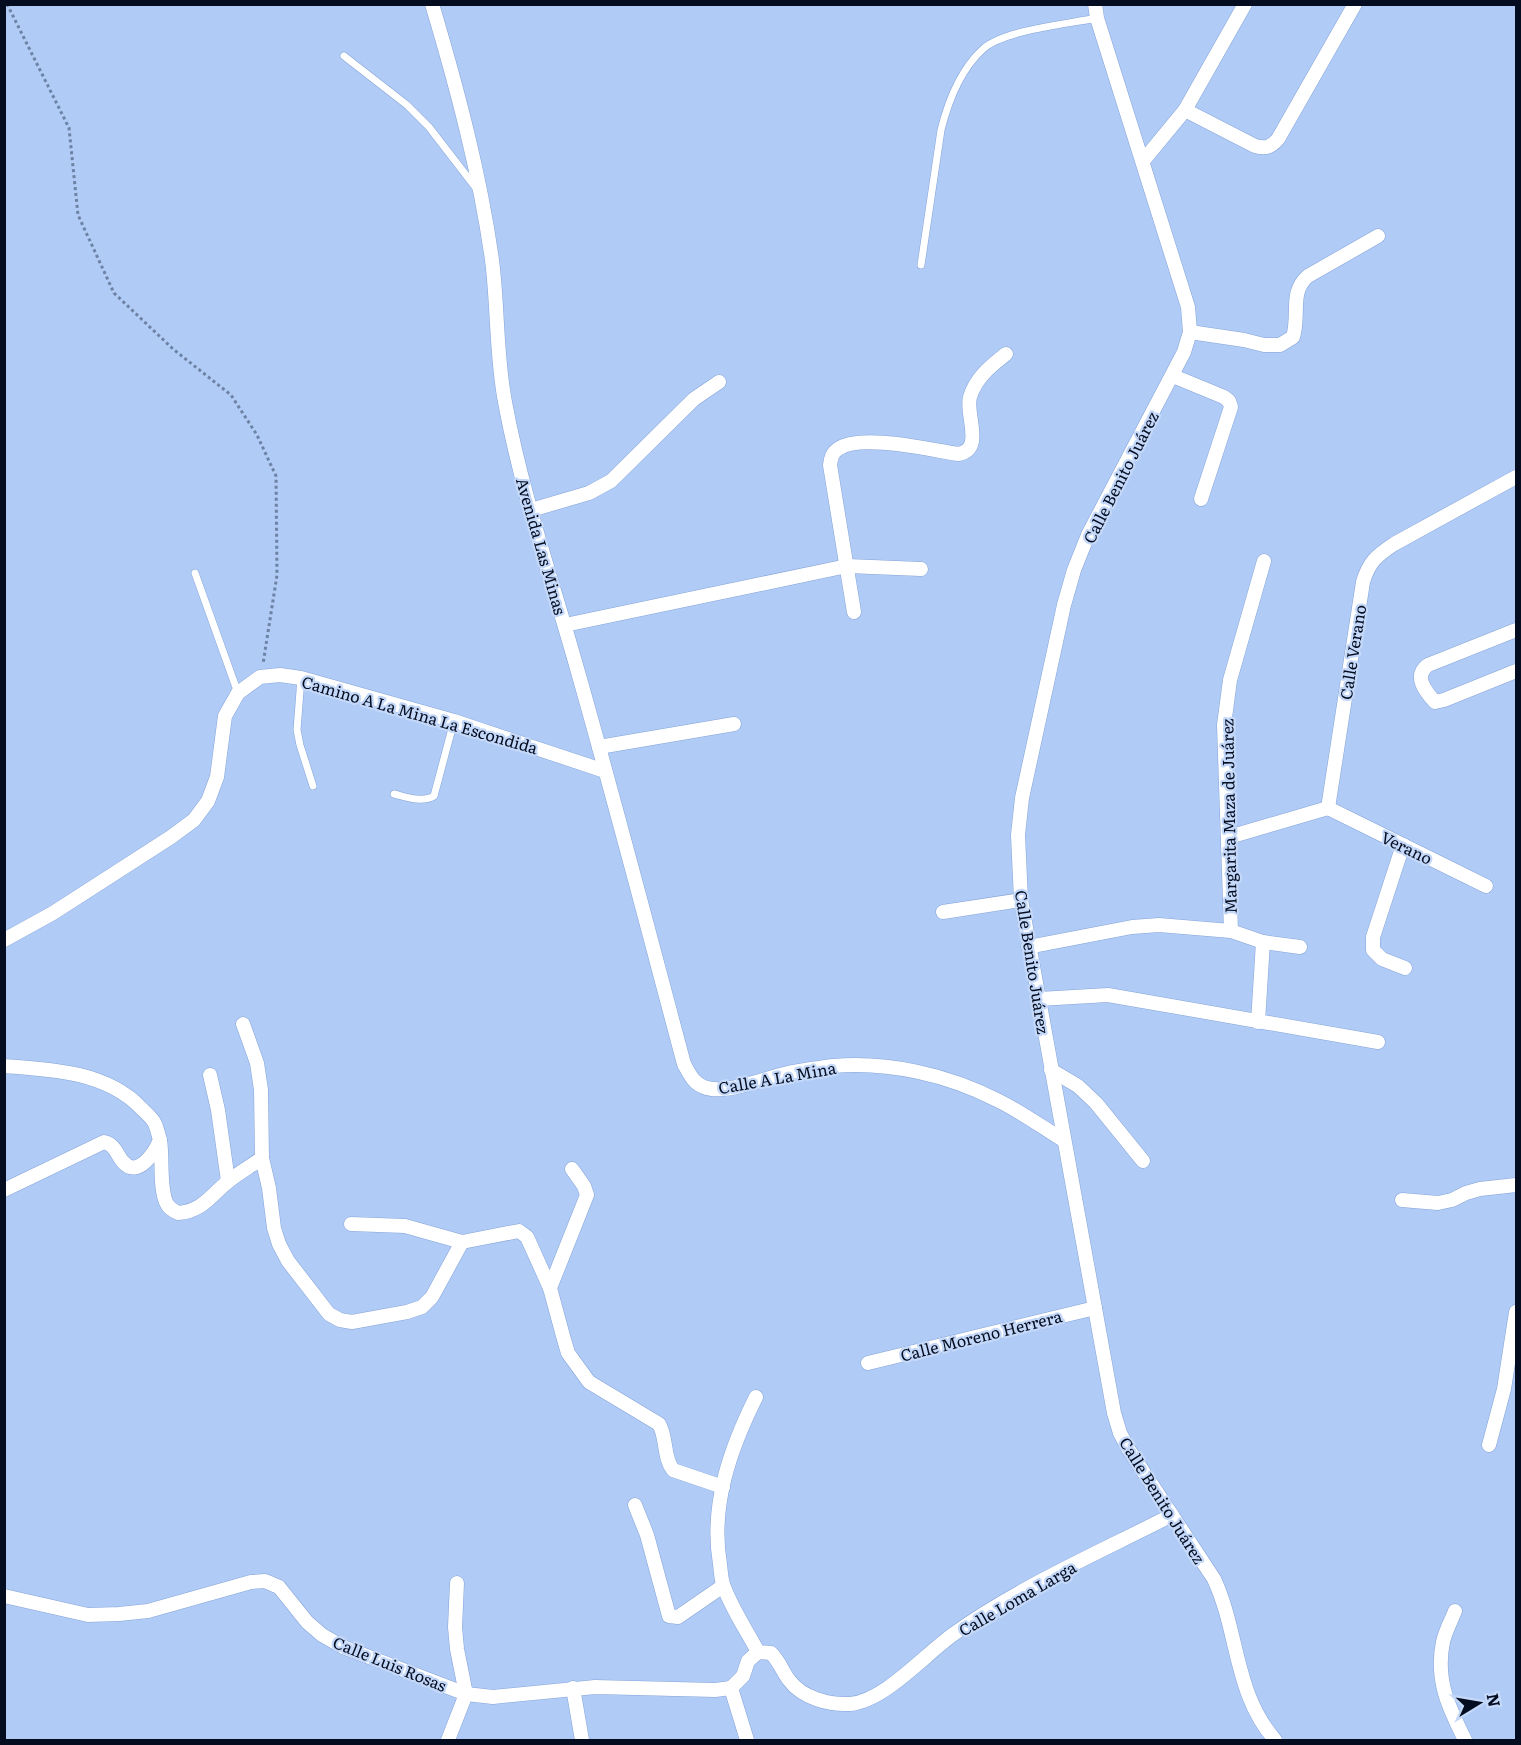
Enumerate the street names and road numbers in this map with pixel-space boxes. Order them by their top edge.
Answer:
street label: Calle Benito Juárez [1076,407,1164,547]
street label: Avenida Las Minas [511,475,573,617]
street label: Calle Verano [1333,603,1371,701]
street label: Camino A La Mina La Escondida [299,669,541,759]
street label: Margarita Maza de Juárez [1214,718,1242,914]
street label: Verano [1377,824,1437,870]
street label: Calle Benito Juárez [1010,888,1056,1036]
street label: Calle A La Mina [716,1055,838,1099]
street label: Calle Moreno Herrera [898,1303,1065,1367]
street label: Calle Benito Juárez [1114,1432,1212,1568]
street label: Calle Loma Larga [954,1554,1081,1641]
street label: Calle Luis Rosas [330,1629,450,1697]

